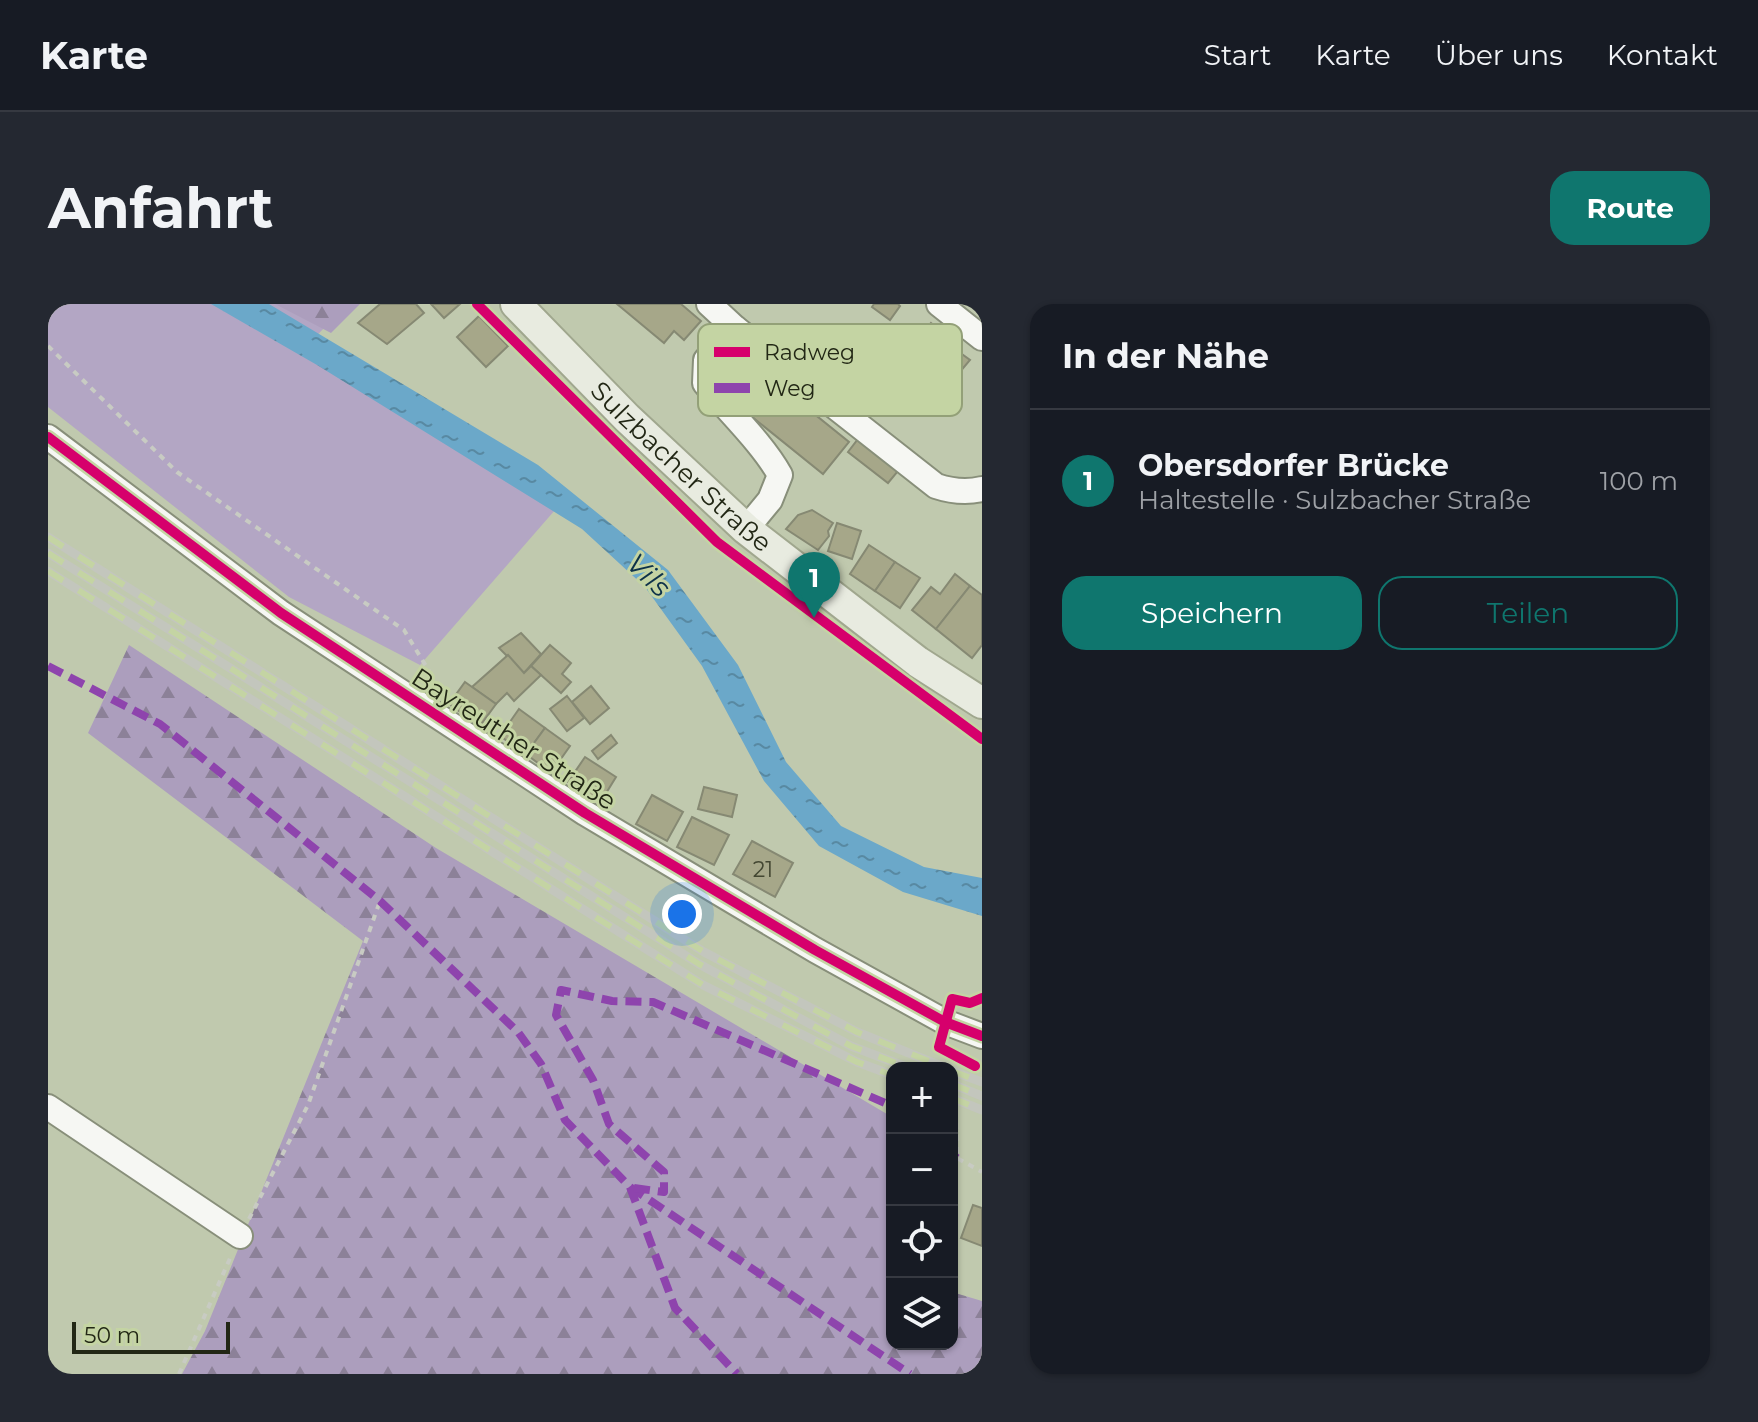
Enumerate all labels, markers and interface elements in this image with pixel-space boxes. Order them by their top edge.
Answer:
text: Karte [40,32,148,79]
text: Start [1204,38,1271,72]
text: Karte [1315,38,1391,72]
text: Über uns [1435,38,1563,72]
text: Kontakt [1607,38,1718,72]
button: Route [1550,171,1710,245]
text: Anfahrt [48,174,273,242]
legend [698,324,962,416]
text: In der Nähe [1062,335,1269,377]
text: Radweg [764,339,855,366]
street label: Sulzbacher Straße [584,375,778,559]
text: Weg [764,375,816,402]
text: Obersdorfer Brücke [1138,447,1449,484]
text: 1 [1083,465,1093,497]
text: 100 m [1600,465,1678,497]
text: Haltestelle · Sulzbacher Straße [1138,484,1531,516]
water label: Vils [620,546,678,604]
pin: 1 [788,552,840,618]
button: Speichern [1062,576,1362,650]
button: Teilen [1378,576,1678,650]
street label: Bayreuther Straße [406,661,622,817]
house number: 21 [753,856,773,883]
your location [662,894,702,934]
map controls [886,1062,958,1350]
button: + [886,1062,958,1134]
button: − [886,1134,958,1206]
button: locate [886,1206,958,1278]
button: layers [886,1278,958,1350]
scale bar [72,1318,230,1354]
text: 50 m [84,1322,140,1349]

